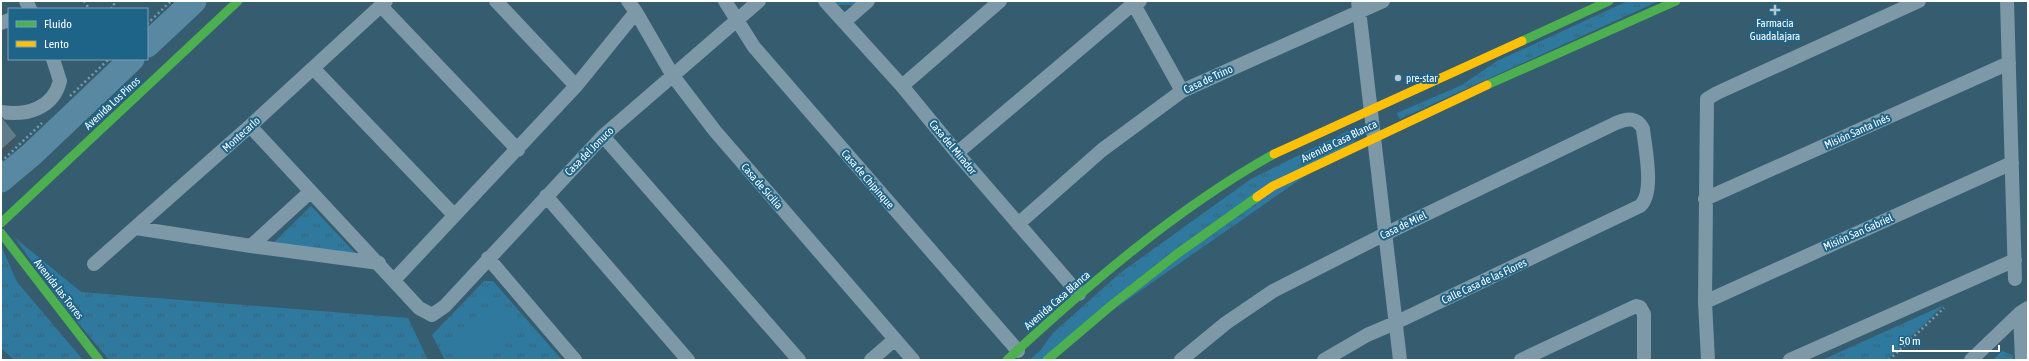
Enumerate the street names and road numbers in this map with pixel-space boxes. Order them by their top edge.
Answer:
street label: Casa de Trino [1182,62,1234,96]
street label: Avenida Los Pinos [82,74,142,132]
street label: Misión Santa Inés [1822,111,1892,151]
street label: Montecarlo [220,114,262,154]
street label: Avenida Casa Blanca [1299,117,1379,165]
street label: Casa del Mirador [927,118,980,177]
street label: Casa del Jonuco [562,124,616,178]
street label: Casa de Chipinque [839,147,897,211]
street label: Casa de Sicilia [739,161,785,211]
street label: Casa de Miel [1378,209,1428,241]
street label: Misión San Gabriel [1821,211,1895,253]
street label: Calle Casa de las Flores [1440,256,1529,306]
street label: Avenida las Torres [32,257,86,321]
street label: Avenida Casa Blanca [1022,268,1092,332]

